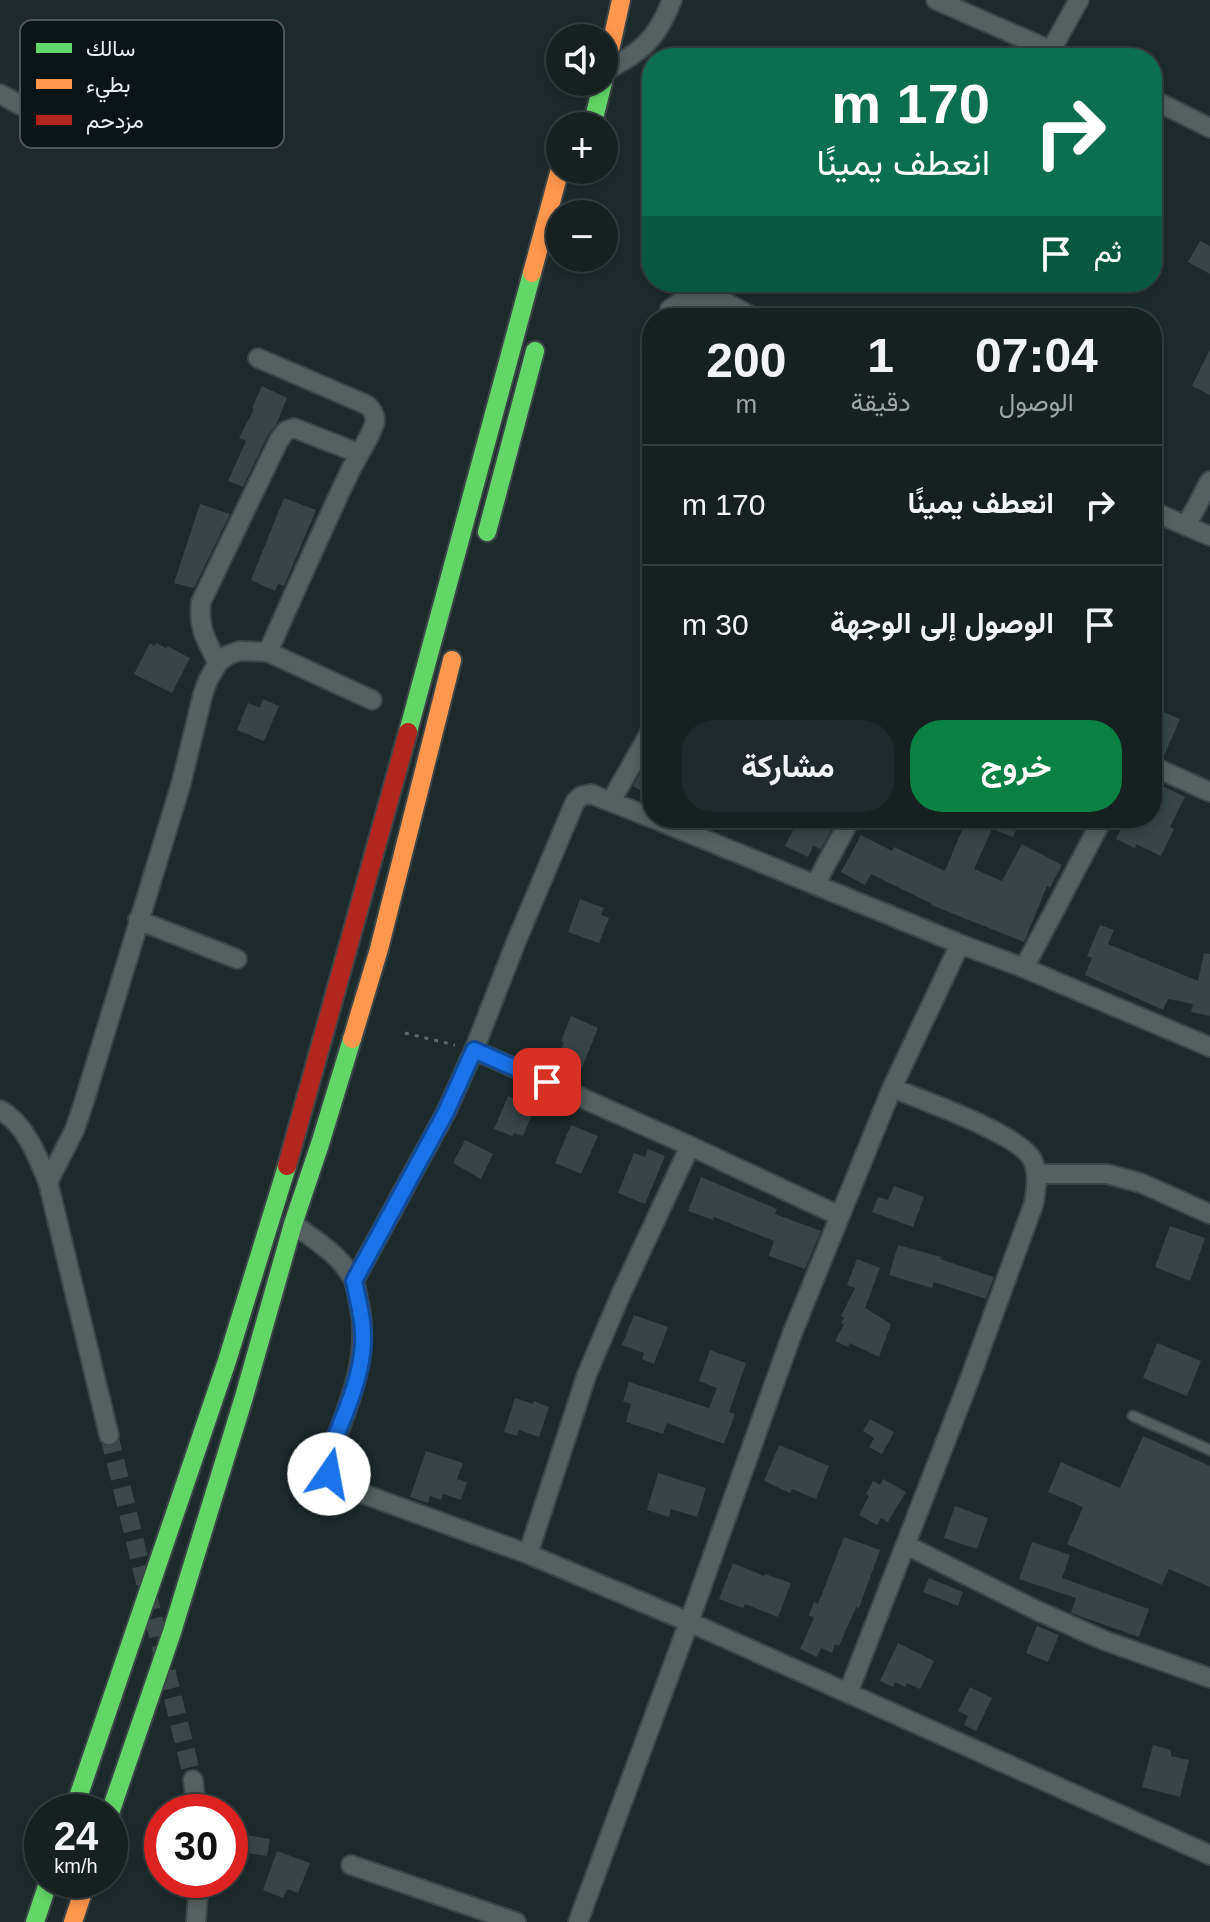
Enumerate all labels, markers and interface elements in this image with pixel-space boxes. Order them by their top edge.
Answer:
legend [20,20,284,148]
map controls [546,24,618,272]
button: sound [546,24,618,96]
text: سالك [86,36,135,61]
text: بطيء [86,72,131,103]
text: 170 m [831,72,990,135]
icon: right [1018,80,1122,184]
text: مزدحم [86,108,144,135]
button: + [546,112,618,184]
text: انعطف يمينًا [817,142,990,183]
button: − [546,200,618,272]
icon: arrive [1034,232,1078,276]
text: ثم [1094,235,1122,268]
text: 1 [867,329,894,382]
text: 07:04 [975,329,1098,382]
text: 200 [706,334,786,387]
text: دقيقة [851,387,911,417]
text: الوصول [999,387,1074,417]
text: m [735,389,757,419]
icon: right [1078,483,1122,527]
text: انعطف يمينًا [907,486,1054,519]
text: 170 m [682,488,765,521]
icon: arrive [1078,603,1122,647]
text: الوصول إلى الوجهة [830,606,1054,639]
text: 30 m [682,608,749,641]
button: مشاركة [682,720,894,812]
button: خروج [910,720,1122,812]
pin [513,1048,581,1116]
icon: arrive [525,1060,569,1104]
position arrow [287,1432,371,1516]
speed limit sign: 30 [144,1794,248,1898]
text: 24 [54,1814,98,1858]
text: km/h [54,1855,98,1877]

